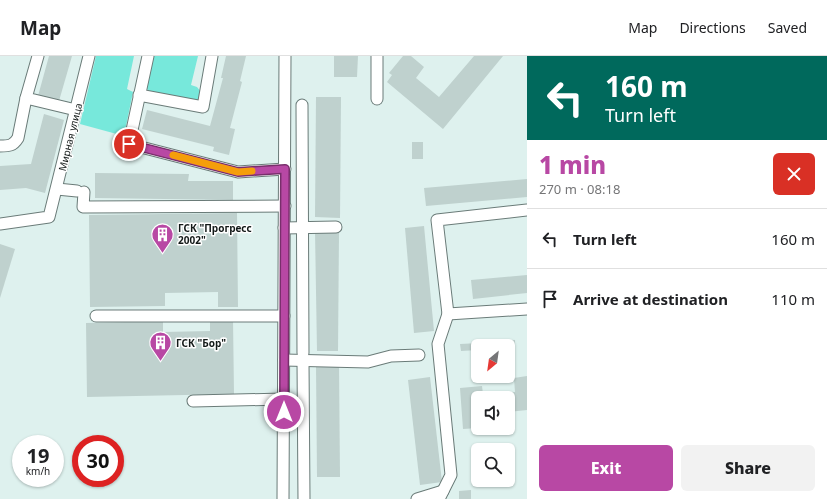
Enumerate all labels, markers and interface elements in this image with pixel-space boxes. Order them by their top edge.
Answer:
text: Map [20,15,61,41]
text: Map [628,18,657,37]
text: Directions [679,18,746,37]
text: Saved [768,18,807,37]
text: 160 m [605,67,688,105]
icon: left [539,72,591,124]
street label: Мирная улица [55,101,85,173]
text: Turn left [605,103,676,127]
pin [112,127,146,161]
icon: arrive [118,133,140,155]
text: 1 min [539,148,606,181]
button: close [773,153,815,195]
text: 270 m · 08:18 [539,180,620,198]
building icon: ГСК "Прогресс 2002" [150,221,176,254]
place label: ГСК "Прогресс 2002" [178,221,252,247]
icon: left [539,228,561,250]
text: Turn left [573,229,637,249]
text: 160 m [771,229,815,249]
icon: arrive [539,288,561,310]
text: Arrive at destination [573,289,728,309]
text: 110 m [771,289,815,309]
building icon: ГСК "Бор" [147,330,173,363]
place label: ГСК "Бор" [176,336,226,350]
north arrow [471,339,515,383]
map controls [471,339,515,487]
position arrow [263,391,305,433]
button: sound [471,391,515,435]
speed limit sign: 30 [72,435,124,487]
text: 19 [27,442,49,469]
button: search [471,443,515,487]
button: Exit [539,445,673,491]
button: Share [681,445,815,491]
text: km/h [26,464,50,478]

